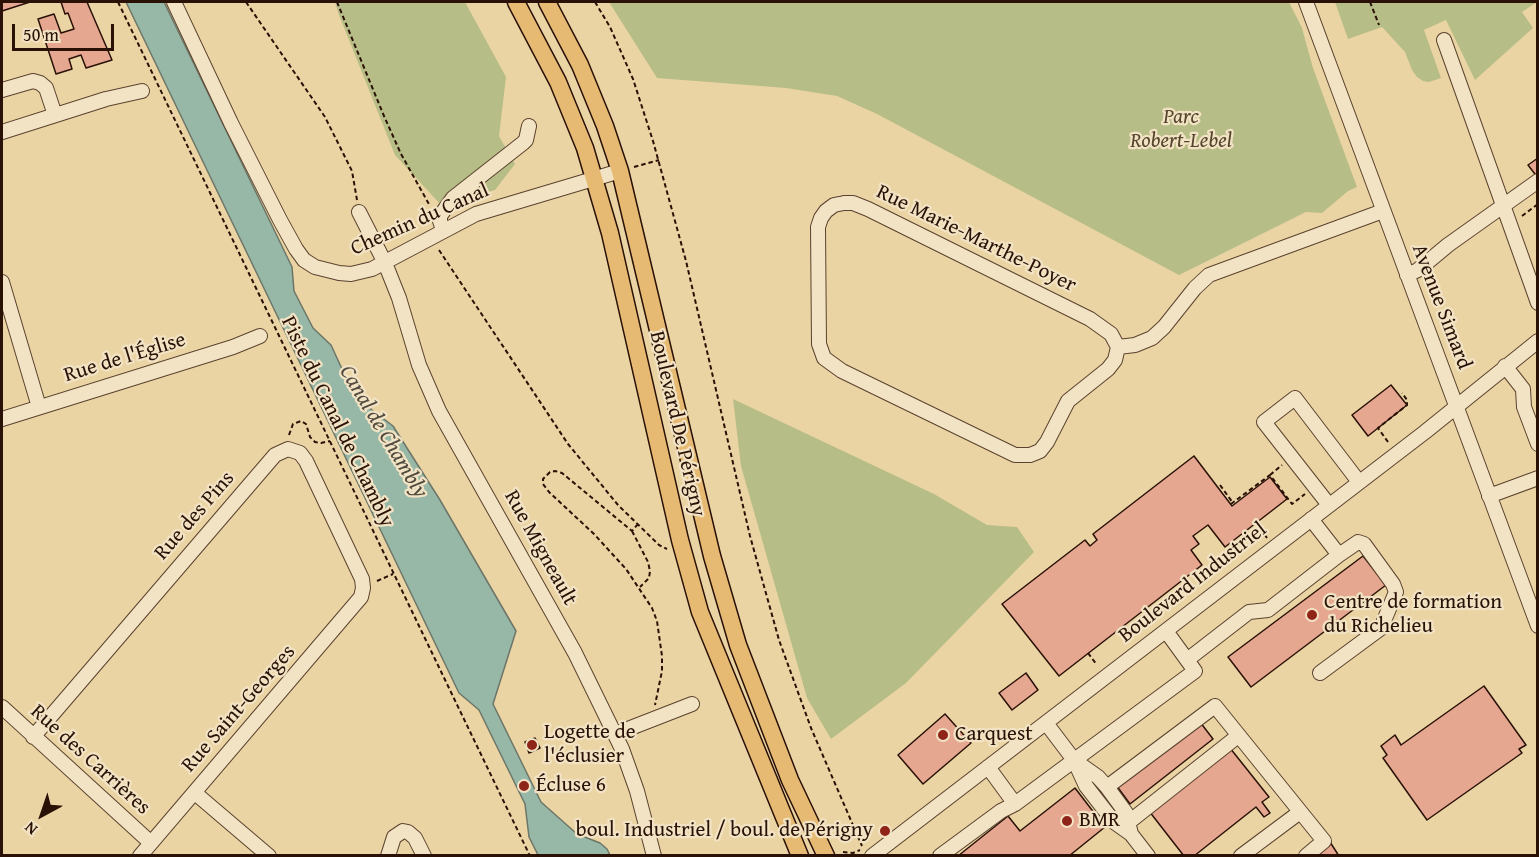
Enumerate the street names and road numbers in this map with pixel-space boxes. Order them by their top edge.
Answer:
street label: Chemin du Canal [347,178,493,262]
street label: Rue Marie-Marthe-Poyer [872,180,1080,298]
street label: Avenue Simard [1406,241,1476,373]
street label: Piste du Canal de Chambly [275,312,399,532]
street label: Rue de l'Église [61,328,189,388]
street label: Boulevard De Périgny [643,329,711,519]
street label: Rue des Pins [150,467,240,565]
street label: Rue Migneault [498,486,582,610]
street label: Boulevard Industriel [1114,517,1272,649]
street label: Rue Saint-Georges [177,640,301,778]
street label: Rue des Carrières [25,699,155,821]

